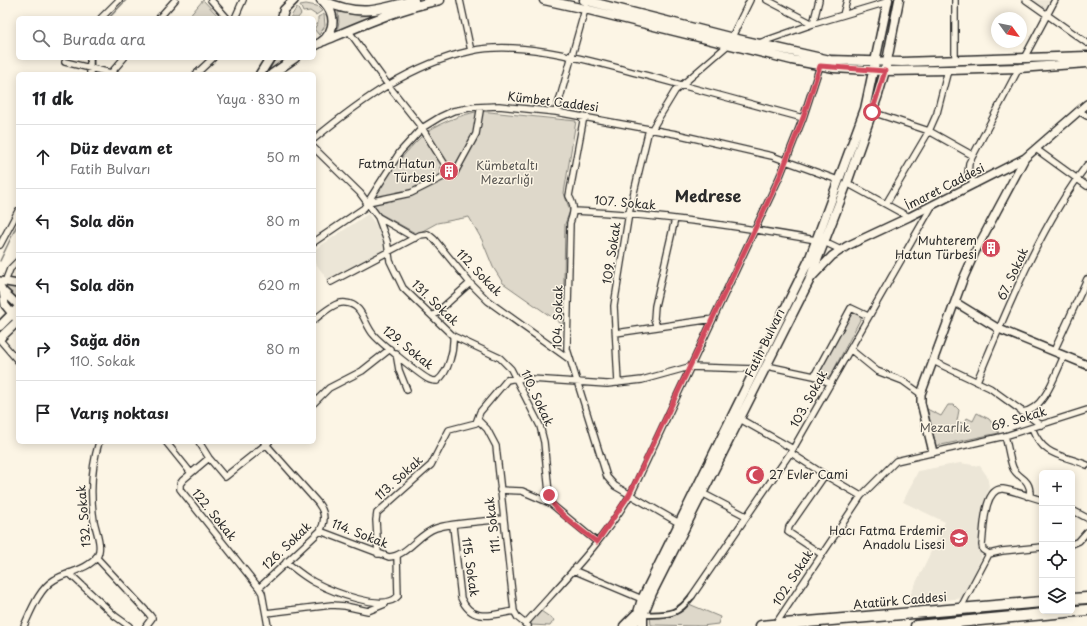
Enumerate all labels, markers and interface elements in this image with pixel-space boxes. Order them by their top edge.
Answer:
north arrow [991,12,1027,48]
search box [16,16,316,60]
icon: search [30,27,52,49]
text: Burada ara [62,27,145,50]
text: 11 dk [32,85,74,111]
street label: Kümbet Caddesi [506,86,600,116]
text: Yaya · 830 m [216,89,300,108]
route start [863,103,881,121]
text: Düz devam et [70,136,173,159]
icon: ahead [32,146,54,168]
text: 50 m [266,147,300,166]
place label: Fatma Hatun Türbesi [358,154,435,186]
park label: Kümbetaltı Mezarlığı [476,156,538,188]
street label: İmaret Caddesi [902,158,988,214]
text: Fatih Bulvarı [70,159,150,178]
building icon: Fatma Hatun Türbesi [438,160,460,182]
district label: Medrese [675,183,741,207]
street label: 107. Sokak [593,190,657,214]
text: Sola dön [70,209,134,232]
icon: left [32,210,54,232]
text: 80 m [266,211,300,230]
street label: 109. Sokak [597,220,625,285]
place label: Muhterem Hatun Türbesi [895,231,977,263]
building icon: Muhterem Hatun Türbesi [980,237,1002,259]
street label: 67. Sokak [992,244,1032,303]
street label: 112. Sokak [453,245,507,300]
text: Sola dön [70,273,134,296]
icon: left [32,274,54,296]
text: 620 m [258,275,300,294]
street label: 131. Sokak [408,275,463,329]
street label: 104. Sokak [547,285,567,349]
street label: Fatih Bulvarı [740,305,788,380]
street label: 129. Sokak [379,321,438,373]
text: Sağa dön [70,328,140,351]
icon: right [32,338,54,360]
text: 80 m [266,339,300,358]
text: 110. Sokak [70,351,136,370]
street label: 110. Sokak [517,366,559,429]
street label: 103. Sokak [785,366,831,431]
text: Varış noktası [70,401,169,424]
icon: arrive [32,402,54,424]
street label: 69. Sokak [989,402,1049,435]
park label: Mezarlık [920,418,971,436]
street label: 113. Sokak [370,451,426,504]
mosque icon: 27 Evler Cami [744,464,766,486]
place label: 27 Evler Cami [769,465,848,483]
map controls [1039,470,1075,614]
button: + [1039,470,1075,506]
street label: 132. Sokak [71,484,95,548]
street label: 122. Sokak [188,484,241,544]
route end [540,486,558,504]
street label: 111. Sokak [480,496,504,554]
button: − [1039,506,1075,542]
street label: 114. Sokak [329,514,391,552]
street label: 126. Sokak [258,517,315,573]
place label: Hacı Fatma Erdemir Anadolu Lisesi [829,521,945,553]
school or university icon: Hacı Fatma Erdemir Anadolu Lisesi [948,527,970,549]
street label: 115. Sokak [458,536,484,598]
button: locate [1039,542,1075,578]
street label: 102. Sokak [767,546,817,609]
button: layers [1039,578,1075,614]
street label: Atatürk Caddesi [852,587,948,613]

